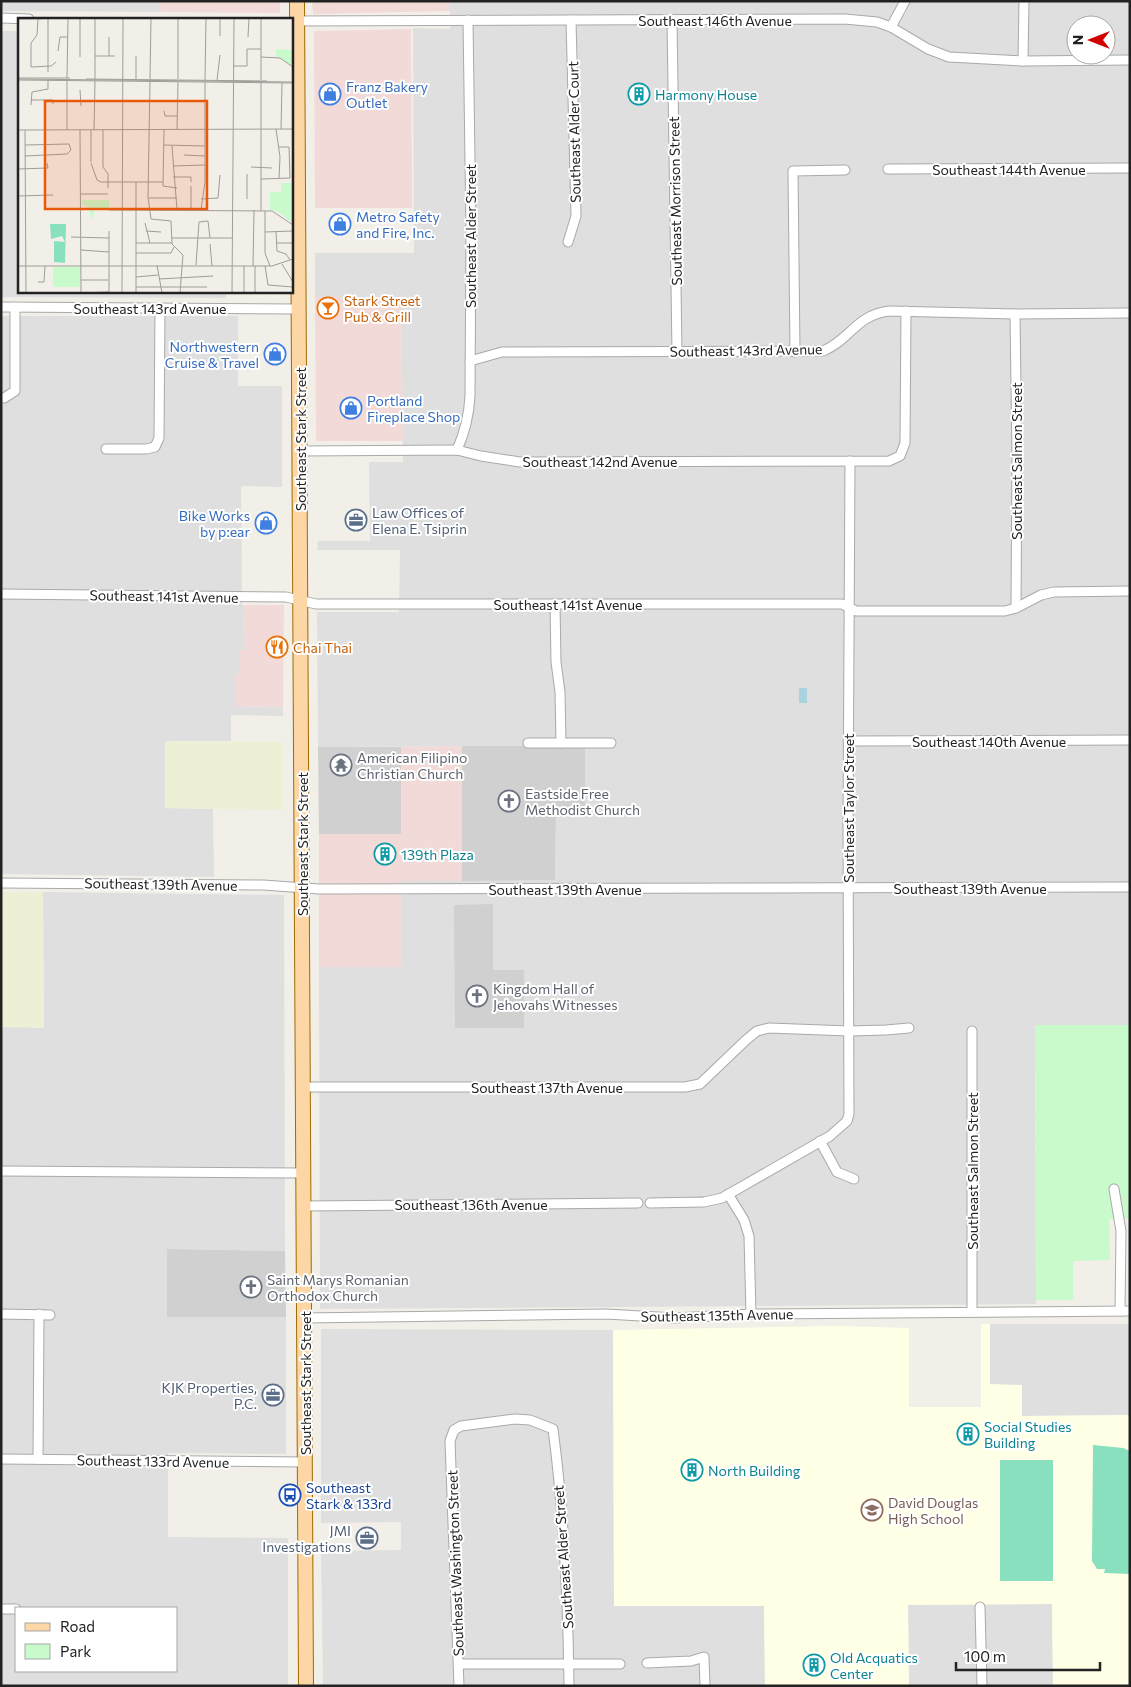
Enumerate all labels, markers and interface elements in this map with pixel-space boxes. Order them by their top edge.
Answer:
street label: Southeast 146th Avenue [638,12,792,29]
north arrow [1066,15,1116,65]
inset map [18,18,292,292]
text: N [1069,35,1086,45]
street label: Southeast Alder Court [564,61,584,203]
place label: Franz Bakery Outlet [346,78,428,111]
shop icon: Franz Bakery Outlet [318,82,342,106]
building icon: Harmony House [627,82,651,106]
place label: Harmony House [655,86,757,103]
street label: Southeast Morrison Street [665,116,685,286]
street label: Southeast 144th Avenue [932,161,1086,178]
street label: Southeast Alder Street [462,164,479,308]
place label: Metro Safety and Fire, Inc. [356,208,440,241]
shop icon: Metro Safety and Fire, Inc. [328,212,352,236]
place label: Stark Street Pub & Grill [344,292,421,325]
bar icon: Stark Street Pub & Grill [316,296,340,320]
street label: Southeast 143rd Avenue [74,300,226,317]
place label: Northwestern Cruise & Travel [165,338,259,371]
street label: Southeast 143rd Avenue [669,340,823,360]
shop icon: Northwestern Cruise & Travel [263,342,287,366]
street label: Southeast Stark Street [292,367,309,511]
street label: Southeast Salmon Street [1008,382,1025,540]
place label: Portland Fireplace Shop [367,392,460,425]
shop icon: Portland Fireplace Shop [339,396,363,420]
street label: Southeast 142nd Avenue [522,453,678,470]
place label: Law Offices of Elena E. Tsiprin [372,504,467,537]
place label: Bike Works by p:ear [179,507,250,540]
office icon: Law Offices of Elena E. Tsiprin [344,508,368,532]
shop icon: Bike Works by p:ear [254,511,278,535]
street label: Southeast 141st Avenue [89,586,239,606]
street label: Southeast 141st Avenue [494,596,643,613]
restaurant icon: Chai Thai [265,635,289,659]
place label: Chai Thai [293,639,352,656]
street label: Southeast Taylor Street [840,733,857,883]
street label: Southeast 140th Avenue [912,733,1066,750]
place label: American Filipino Christian Church [357,749,467,782]
temple icon: American Filipino Christian Church [329,753,353,777]
street label: Southeast Stark Street [294,772,311,916]
place label: Eastside Free Methodist Church [525,785,640,818]
church icon: Eastside Free Methodist Church [497,789,521,813]
building icon: 139th Plaza [373,842,397,866]
place label: 139th Plaza [401,846,474,863]
street label: Southeast 139th Avenue [84,874,238,894]
street label: Southeast 139th Avenue [893,880,1047,897]
street label: Southeast 139th Avenue [488,881,642,898]
place label: Kingdom Hall of Jehovahs Witnesses [493,980,618,1013]
church icon: Kingdom Hall of Jehovahs Witnesses [465,984,489,1008]
street label: Southeast 137th Avenue [471,1079,623,1096]
street label: Southeast Salmon Street [964,1092,981,1250]
street label: Southeast 136th Avenue [394,1196,548,1213]
place label: Saint Marys Romanian Orthodox Church [267,1271,409,1304]
church icon: Saint Marys Romanian Orthodox Church [239,1275,263,1299]
street label: Southeast 135th Avenue [640,1305,794,1325]
street label: Southeast Stark Street [297,1311,314,1455]
place label: KJK Properties, P.C. [161,1379,257,1412]
office icon: KJK Properties, P.C. [261,1383,285,1407]
place label: Social Studies Building [984,1418,1072,1451]
building icon: Social Studies Building [956,1422,980,1446]
street label: Southeast 133rd Avenue [77,1451,229,1471]
building icon: North Building [680,1458,704,1482]
place label: North Building [708,1462,801,1479]
street label: Southeast Washington Street [443,1469,467,1656]
place label: Southeast Stark & 133rd [306,1479,391,1512]
bus stop icon: Southeast Stark & 133rd [278,1483,302,1507]
street label: Southeast Alder Street [549,1484,577,1629]
place label: David Douglas High School [888,1494,978,1527]
school or university icon: David Douglas High School [860,1498,884,1522]
place label: JMI Investigations [262,1522,351,1555]
office icon: JMI Investigations [355,1526,379,1550]
legend [15,1607,178,1672]
text: Road [60,1617,95,1635]
scale bar [956,1640,1100,1672]
text: Park [60,1642,91,1660]
text: 100 m [964,1647,1006,1665]
place label: Old Acquatics Center [830,1649,918,1682]
building icon: Old Acquatics Center [802,1653,826,1677]

